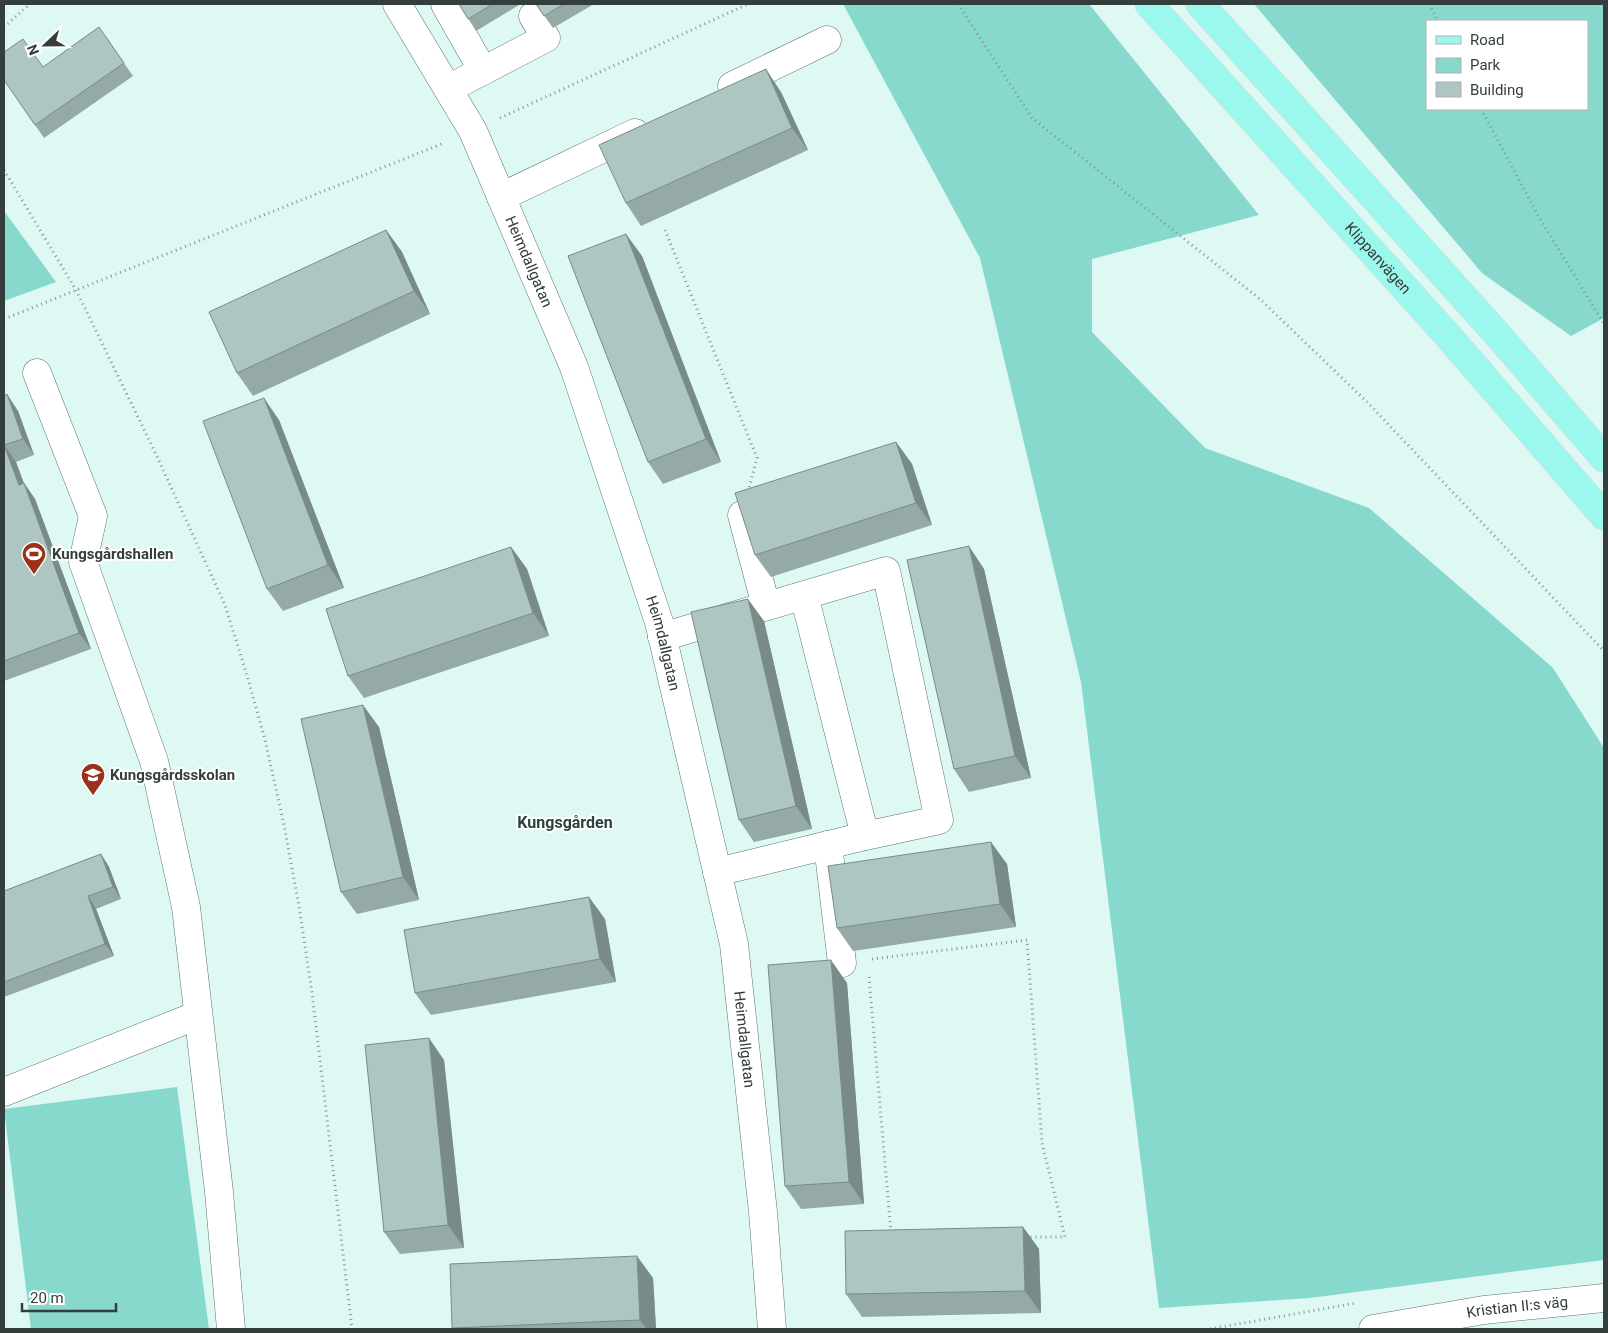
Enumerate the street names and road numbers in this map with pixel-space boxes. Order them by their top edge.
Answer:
street label: Heimdallgatan [501,213,556,310]
street label: Klippanvägen [1341,219,1415,298]
street label: Heimdallgatan [642,593,684,692]
street label: Heimdallgatan [730,990,759,1089]
street label: Kristian II:s väg [1465,1293,1569,1322]

